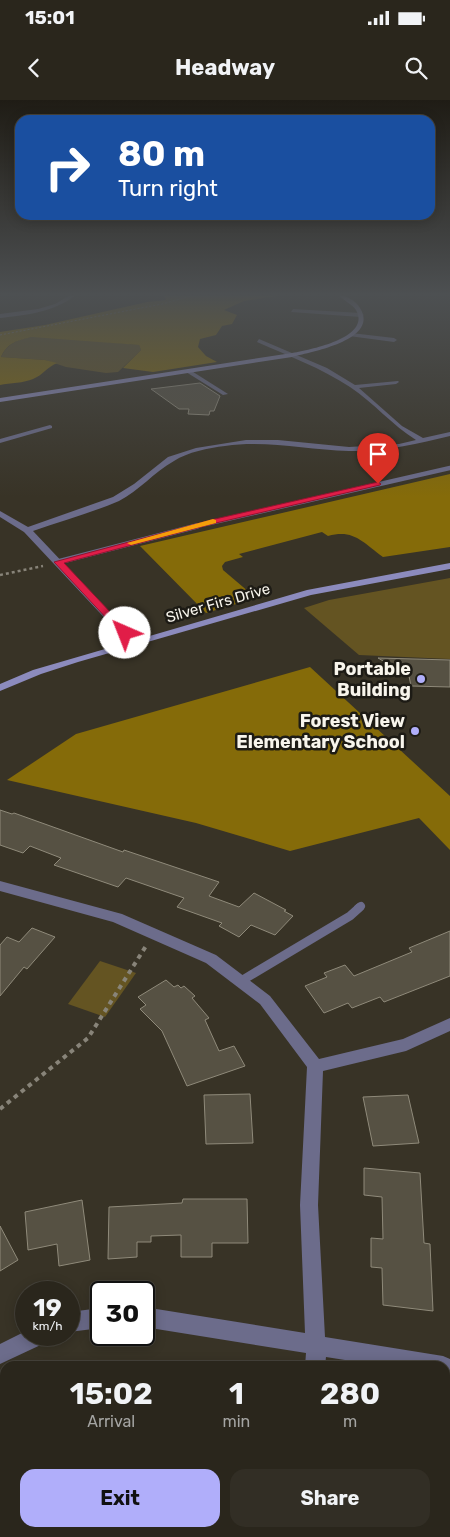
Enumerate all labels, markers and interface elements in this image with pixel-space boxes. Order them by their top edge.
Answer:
text: 15:01 [25,6,75,29]
icon: back [20,54,48,82]
text: Headway [175,54,275,81]
icon: search [402,54,430,82]
text: 80 m [118,133,205,175]
icon: right [35,135,100,200]
text: Turn right [118,175,218,202]
pin [357,433,399,484]
icon: arrive [364,440,392,468]
street label: Silver Firs Drive [164,580,272,626]
position arrow [98,606,150,658]
place label: Portable Building [334,658,411,701]
marker: Portable Building [415,673,427,685]
place label: Forest View Elementary School [236,710,405,753]
marker: Forest View Elementary School [409,725,421,737]
speed limit sign: 30 [90,1281,155,1346]
text: 19 [33,1293,62,1322]
text: km/h [33,1319,62,1333]
text: 15:02 [70,1376,153,1412]
text: 1 [229,1376,244,1412]
text: 280 [320,1376,380,1412]
text: Arrival [87,1412,135,1431]
text: min [222,1412,250,1431]
text: m [343,1412,357,1431]
button: Exit [20,1469,220,1527]
button: Share [230,1469,430,1527]

